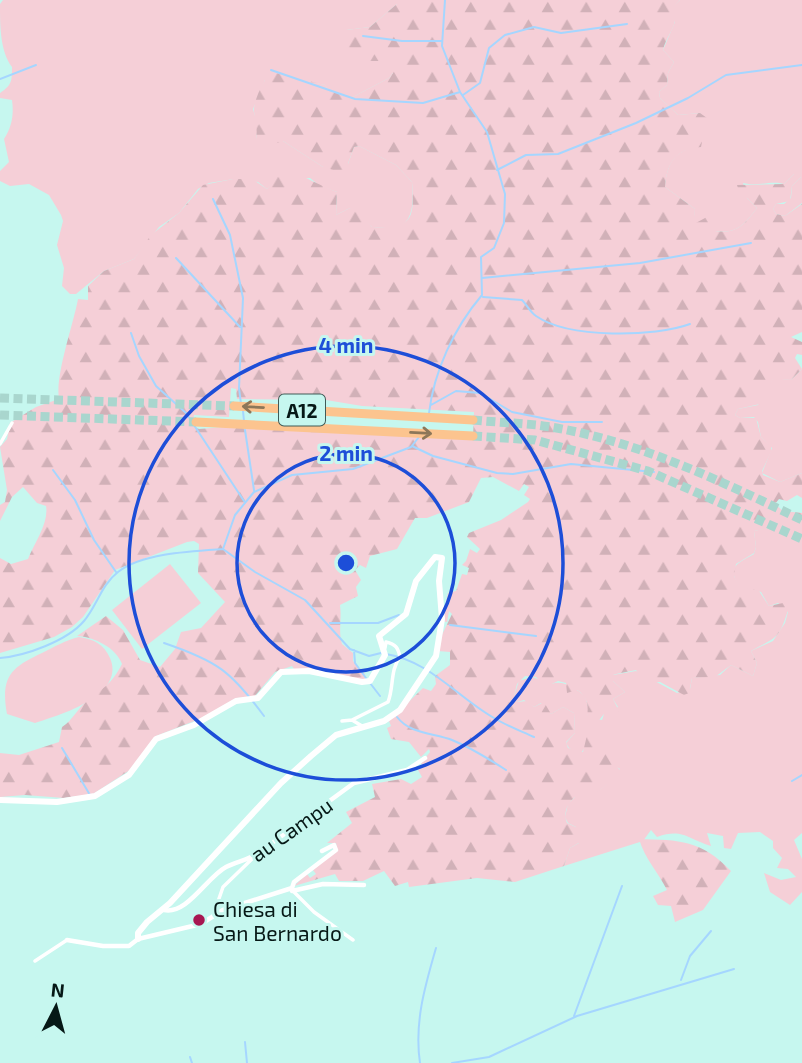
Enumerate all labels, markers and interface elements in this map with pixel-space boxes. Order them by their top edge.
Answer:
text: 4 min [319,332,373,357]
road number: A12 [279,394,325,426]
one-way arrow [242,400,264,413]
one-way arrow [409,427,432,440]
text: 2 min [319,440,373,465]
centre of rings [334,551,358,575]
street label: au Campu [245,792,337,866]
place label: Chiesa di San Bernardo [213,896,342,945]
marker: Chiesa di San Bernardo [191,912,207,928]
north arrow [21,972,91,1042]
text: N [50,977,66,1002]

